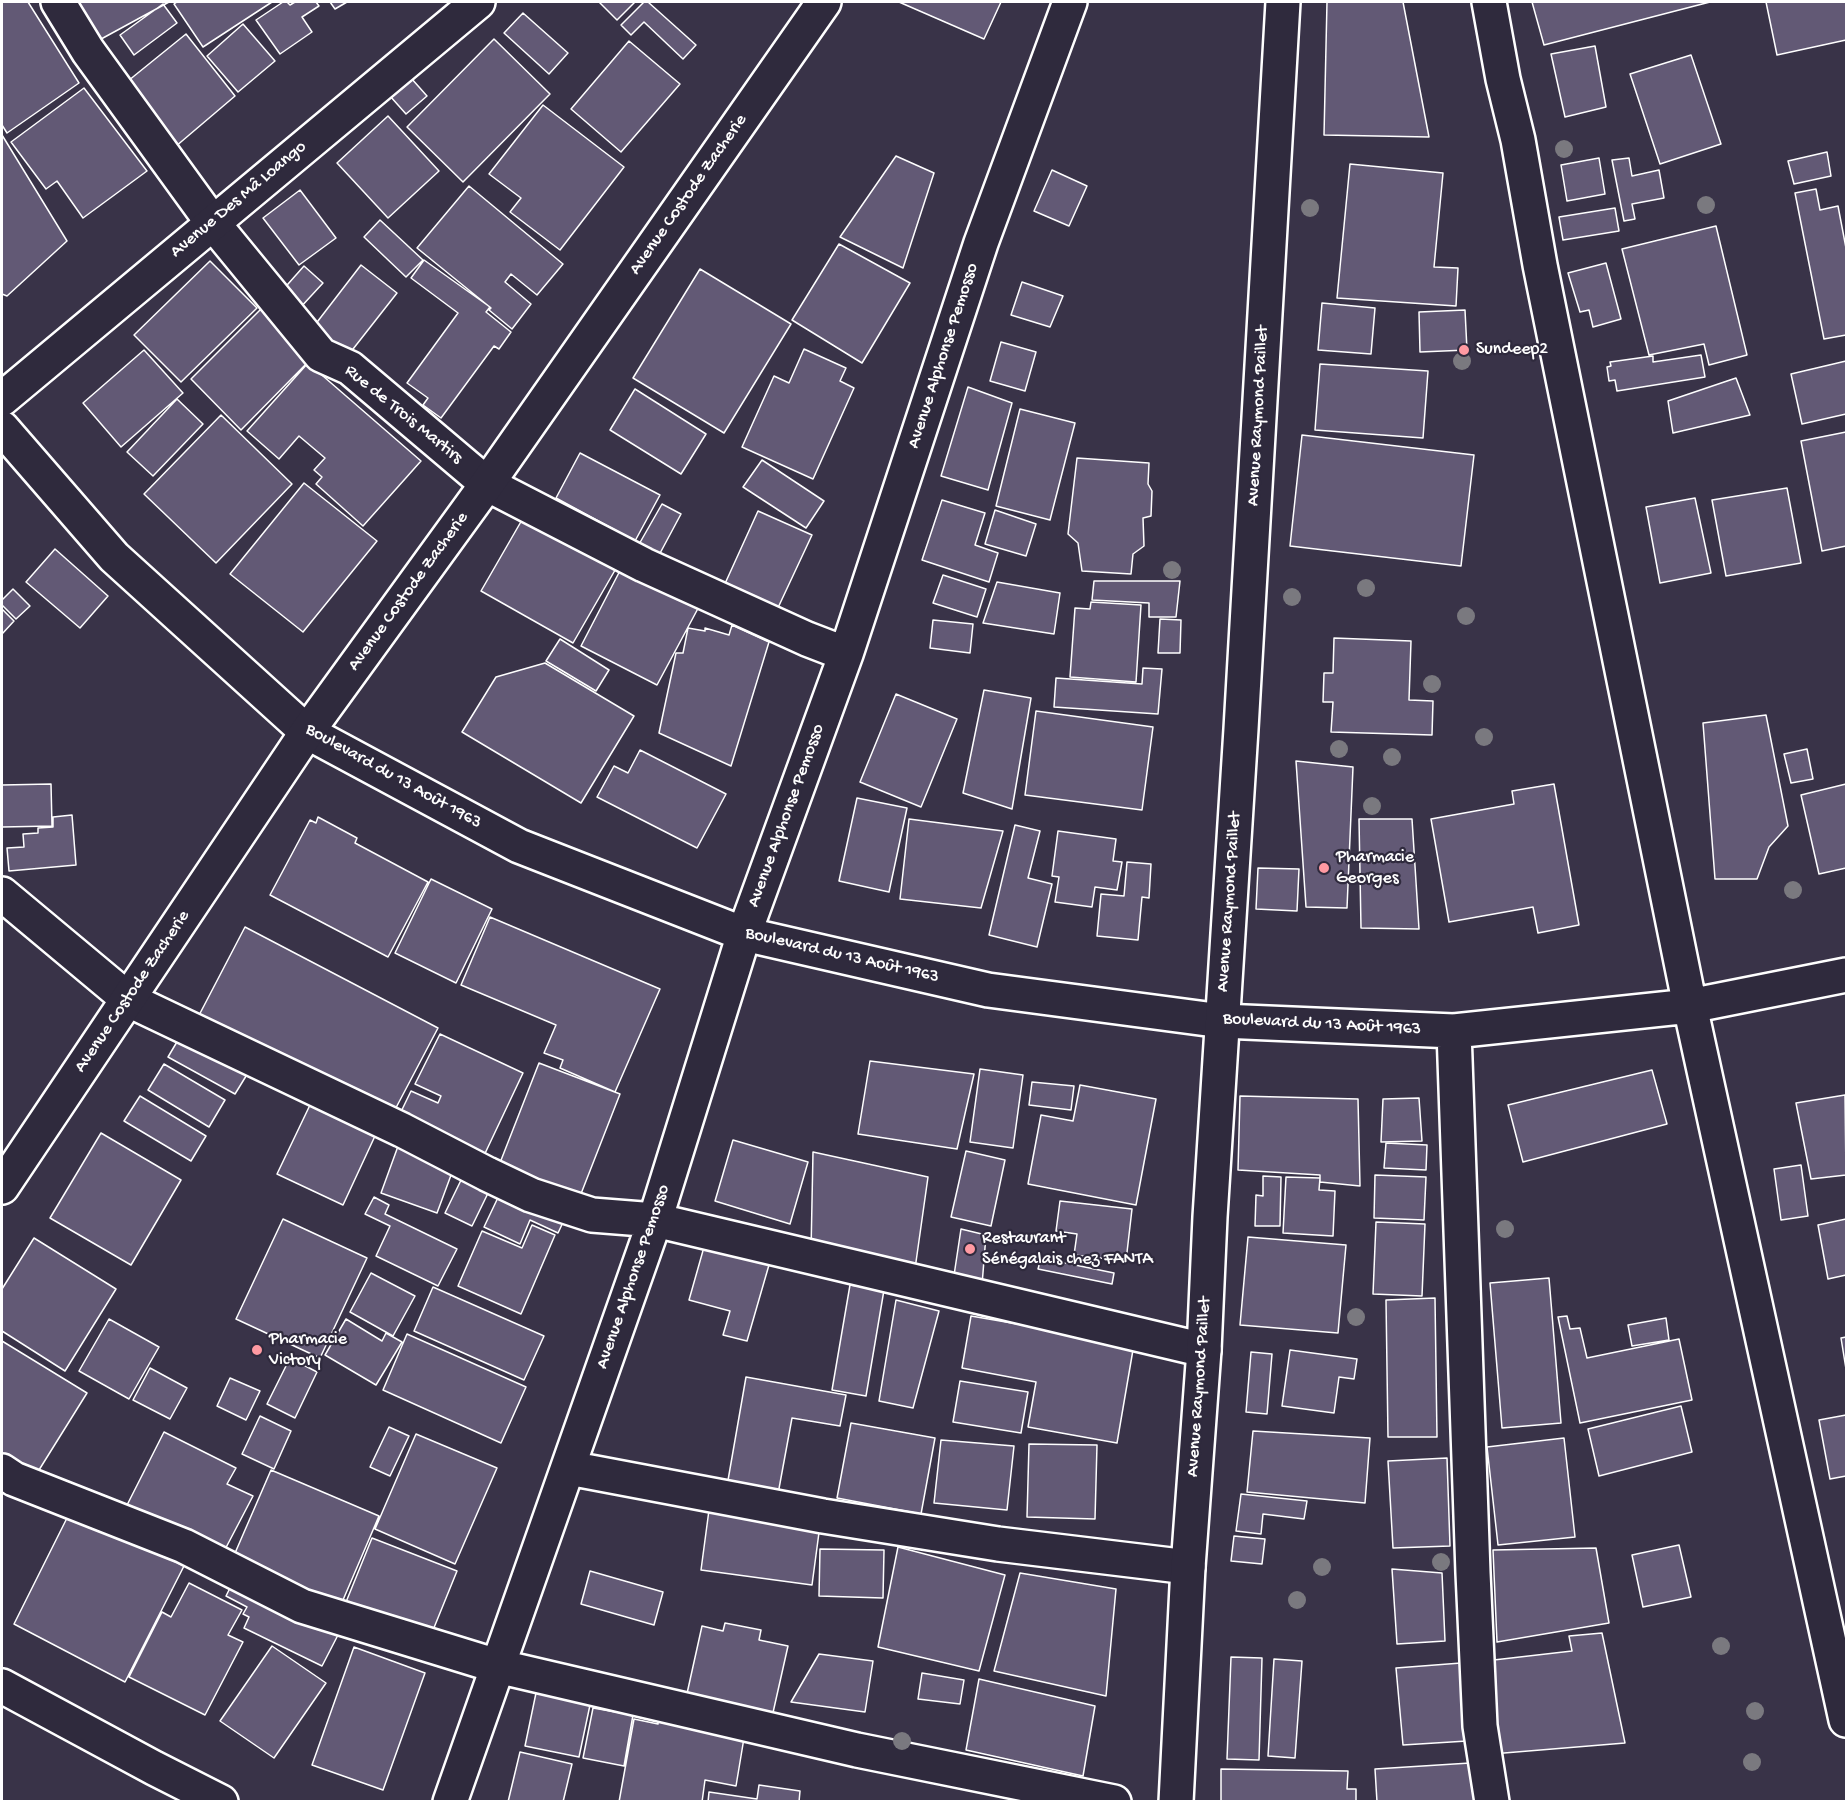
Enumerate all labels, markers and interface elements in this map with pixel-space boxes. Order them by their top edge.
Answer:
street label: Avenue Costode Zacherie [625,110,753,280]
street label: Avenue Des Mâ Loango [167,137,311,263]
street label: Avenue Alphonse Pemosso [904,261,984,451]
street label: Avenue Raymond Paillet [1243,325,1275,507]
place label: Sundeep2 [1476,339,1548,361]
marker: Sundeep2 [1457,343,1471,357]
street label: Rue de Trois Martirs [339,361,467,469]
street label: Avenue Costode Zacherie [344,508,474,676]
street label: Boulevard du 13 Août 1963 [301,719,485,835]
street label: Avenue Alphonse Pemosso [744,721,830,911]
street label: Avenue Raymond Paillet [1213,811,1247,993]
place label: Pharmacie Georges [1336,847,1414,890]
marker: Pharmacie Georges [1317,861,1331,875]
street label: Avenue Costode Zacherie [71,907,195,1077]
street label: Boulevard du 13 Août 1963 [743,923,941,989]
street label: Boulevard du 13 Août 1963 [1222,1009,1422,1041]
street label: Avenue Alphonse Pemosso [592,1182,676,1372]
place label: Restaurant Sénégalais chez FANTA [982,1228,1153,1270]
marker: Restaurant Sénégalais chez FANTA [963,1242,977,1256]
street label: Avenue Raymond Paillet [1183,1296,1217,1478]
place label: Pharmacie Victory [269,1329,347,1372]
marker: Pharmacie Victory [250,1343,264,1357]

